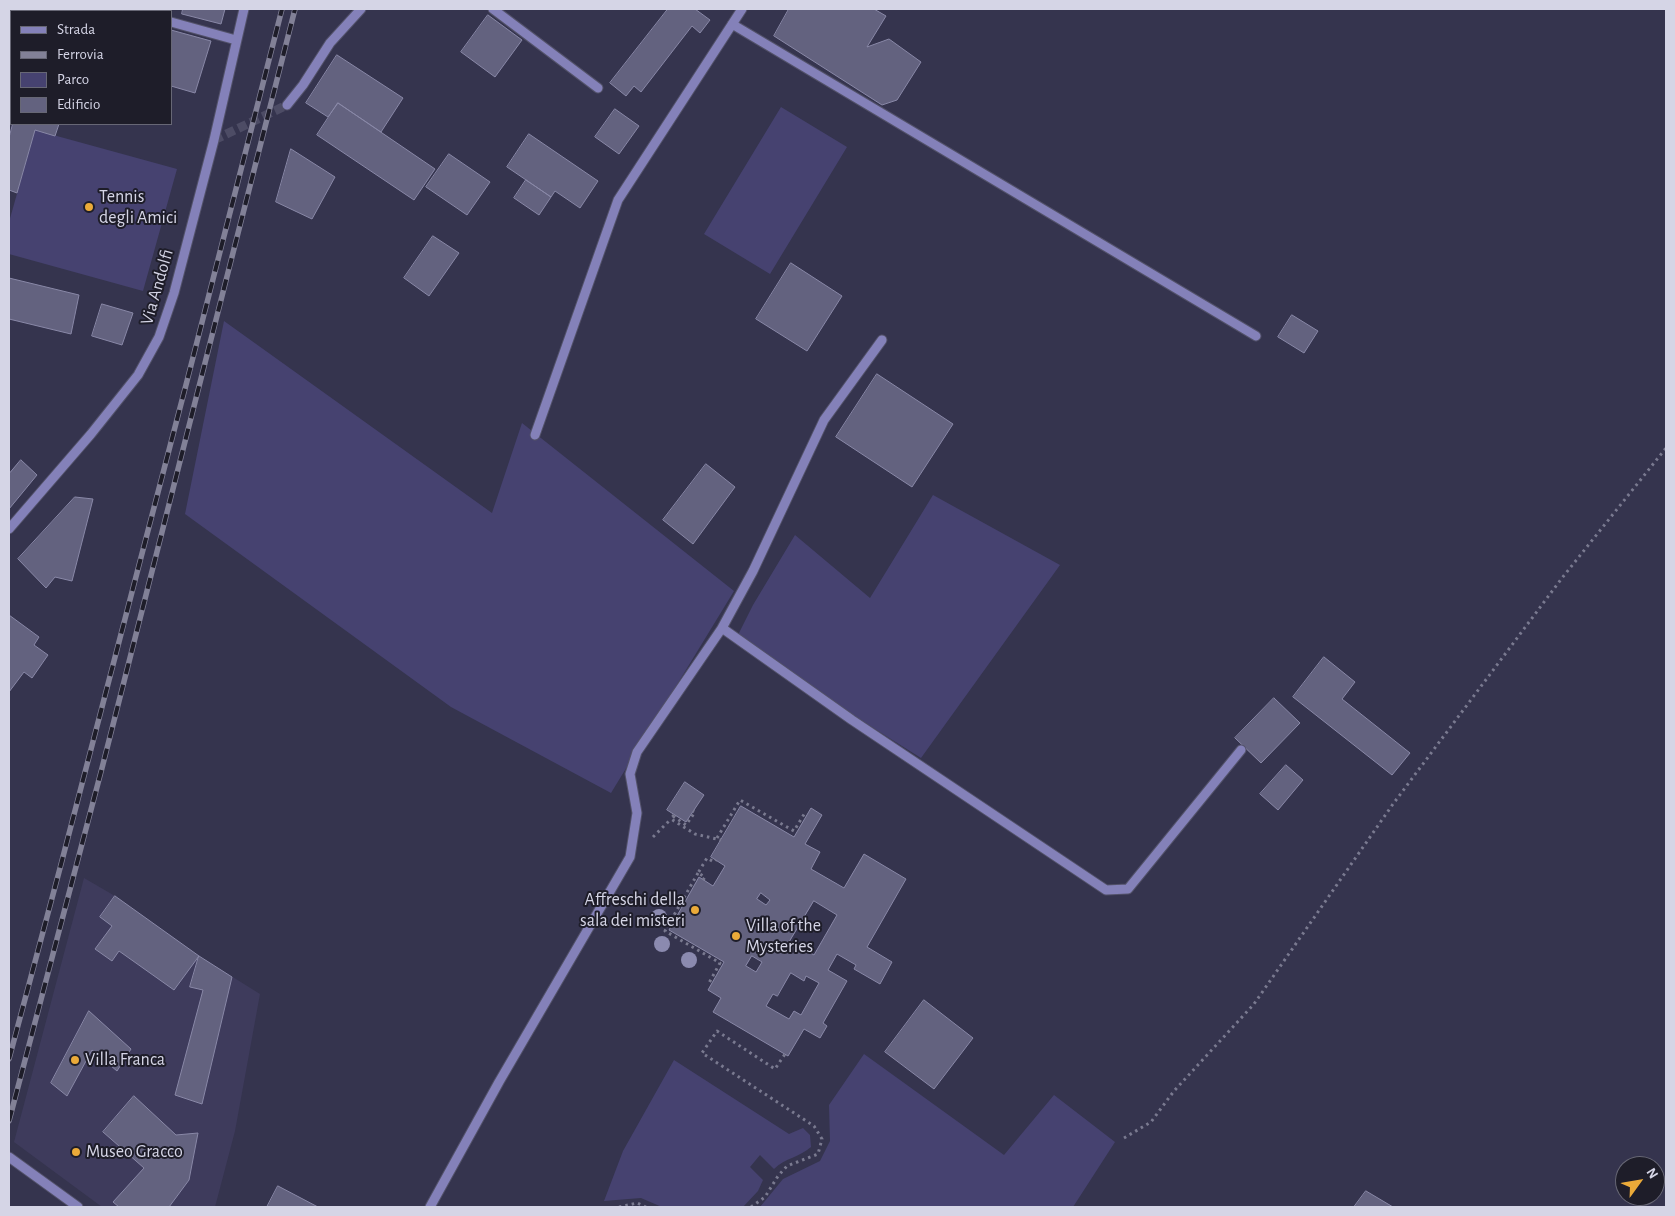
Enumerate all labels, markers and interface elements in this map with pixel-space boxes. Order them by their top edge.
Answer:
legend [10,10,172,125]
text: Strada [57,22,95,37]
text: Ferrovia [57,47,104,62]
text: Parco [57,72,89,87]
text: Edificio [57,97,100,112]
place label: Tennis degli Amici [99,186,177,228]
marker: Tennis degli Amici [83,201,95,213]
street label: Via Andolfi [136,247,178,327]
place label: Affreschi della sala dei misteri [580,889,685,932]
marker: Affreschi della sala dei misteri [689,904,701,916]
place label: Villa of the Mysteries [746,915,821,958]
marker: Villa of the Mysteries [730,930,742,942]
place label: Villa Franca [85,1049,165,1071]
marker: Villa Franca [69,1054,81,1066]
place label: Museo Gracco [86,1141,183,1163]
marker: Museo Gracco [70,1146,82,1158]
north arrow [1615,1156,1665,1206]
text: N [1643,1166,1660,1181]

